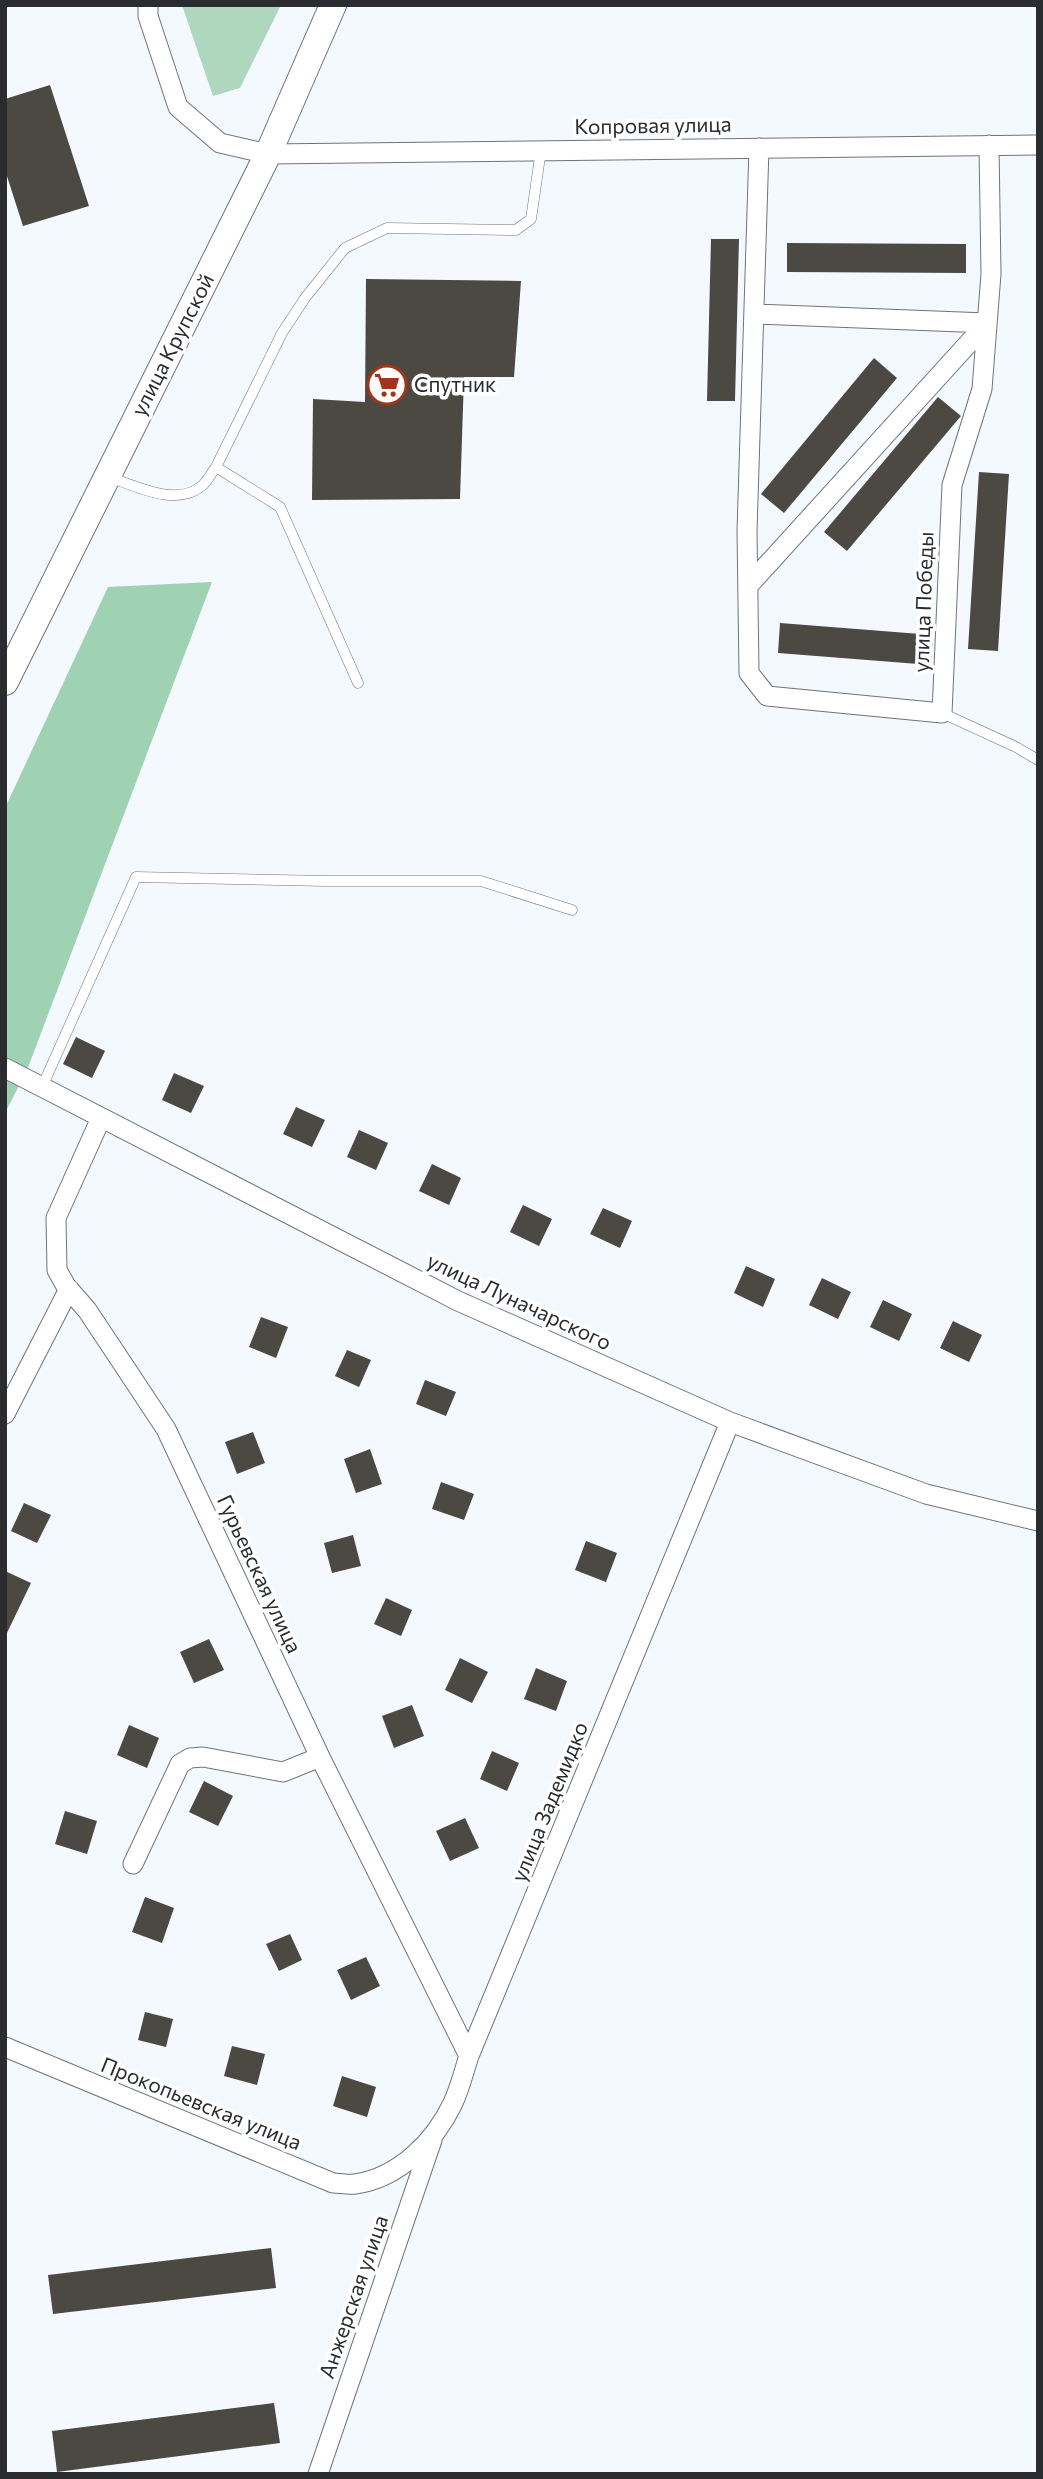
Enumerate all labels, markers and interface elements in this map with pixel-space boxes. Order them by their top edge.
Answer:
street label: Копровая улица [574,111,732,138]
street label: улица Крупской [125,269,218,420]
supermarket icon: Спутник [366,364,408,406]
place label: Спутник [414,371,496,396]
street label: улица Победы [908,531,937,673]
street label: улица Луначарского [423,1247,616,1354]
street label: Гурьевская улица [213,1490,308,1656]
street label: улица Задемидко [505,1718,592,1885]
street label: Прокопьевская улица [98,2051,305,2154]
street label: Анжерская улица [313,2212,392,2381]

